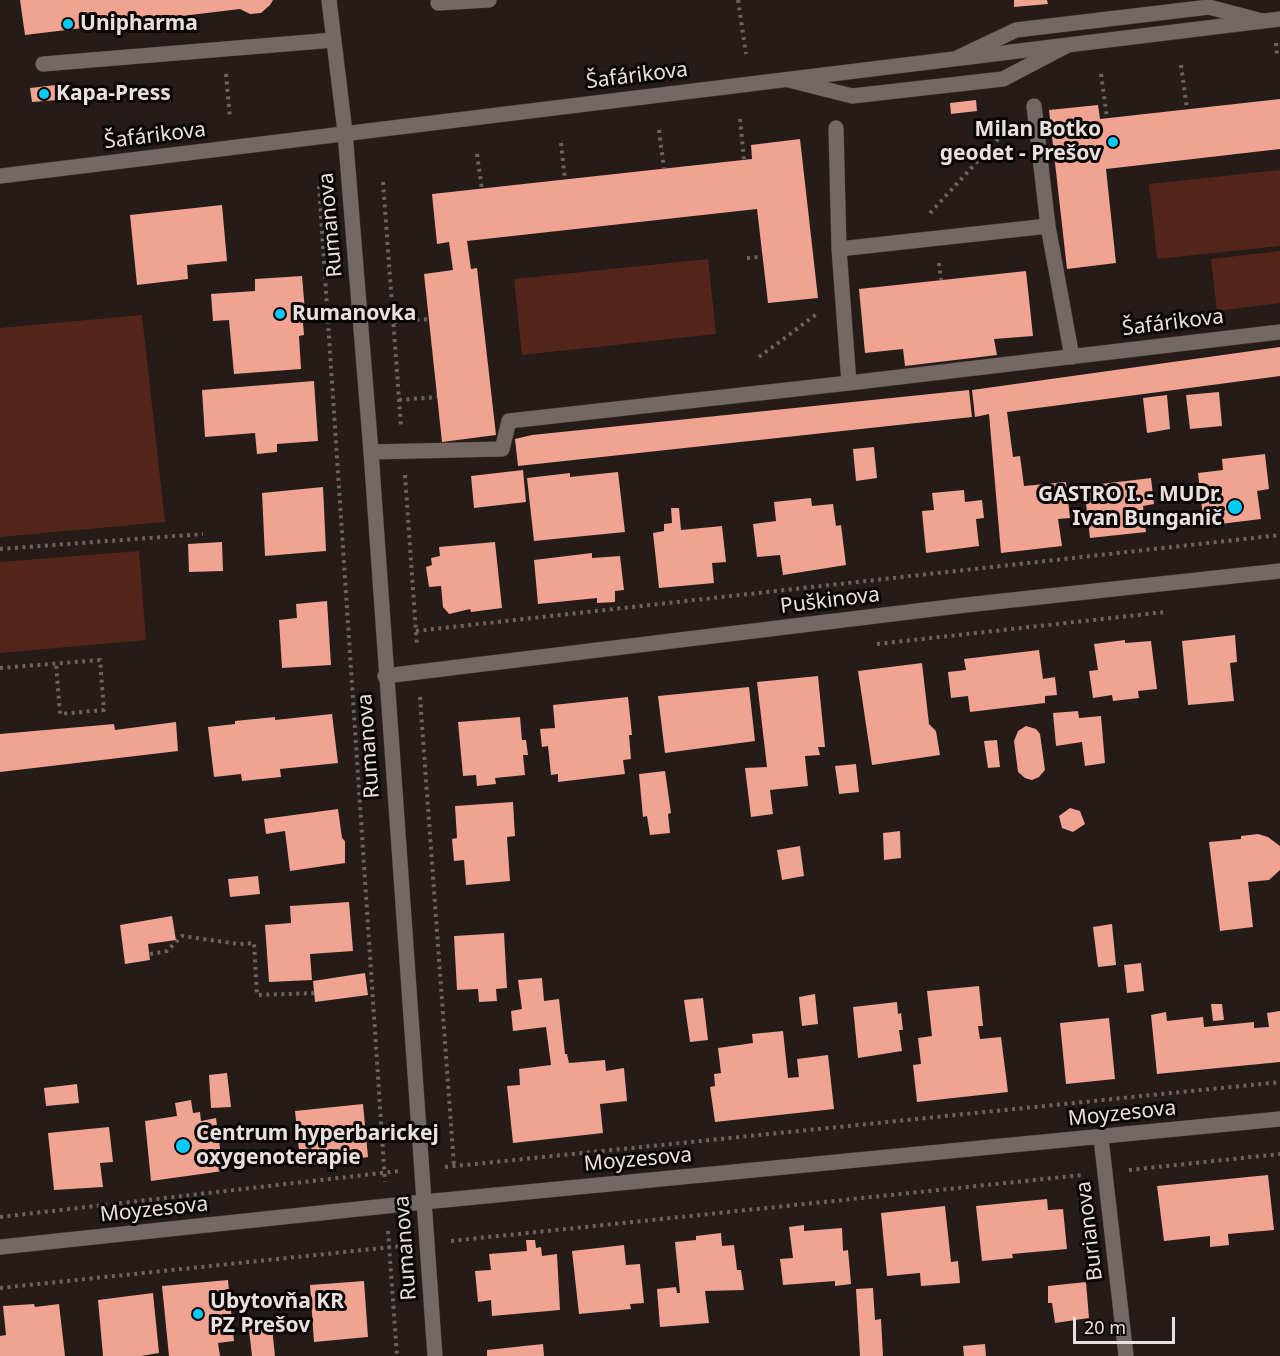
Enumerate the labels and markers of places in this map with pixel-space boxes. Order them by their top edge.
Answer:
place label: Unipharma [80,11,198,37]
marker: Unipharma [61,17,75,31]
place label: Kapa-Press [56,81,171,107]
marker: Kapa-Press [37,87,51,101]
place label: Milan Botko geodet - Prešov [940,117,1101,167]
marker: Milan Botko geodet - Prešov [1106,135,1120,149]
place label: Rumanovka [292,301,416,327]
marker: Rumanovka [273,307,287,321]
place label: GASTRO I. - MUDr. Ivan Bunganič [1038,482,1222,532]
marker: GASTRO I. - MUDr. Ivan Bunganič [1226,498,1244,516]
place label: Centrum hyperbarickej oxygenoterapie [196,1121,439,1171]
marker: Centrum hyperbarickej oxygenoterapie [174,1137,192,1155]
place label: Ubytovňa KR PZ Prešov [210,1289,344,1339]
marker: Ubytovňa KR PZ Prešov [191,1307,205,1321]

